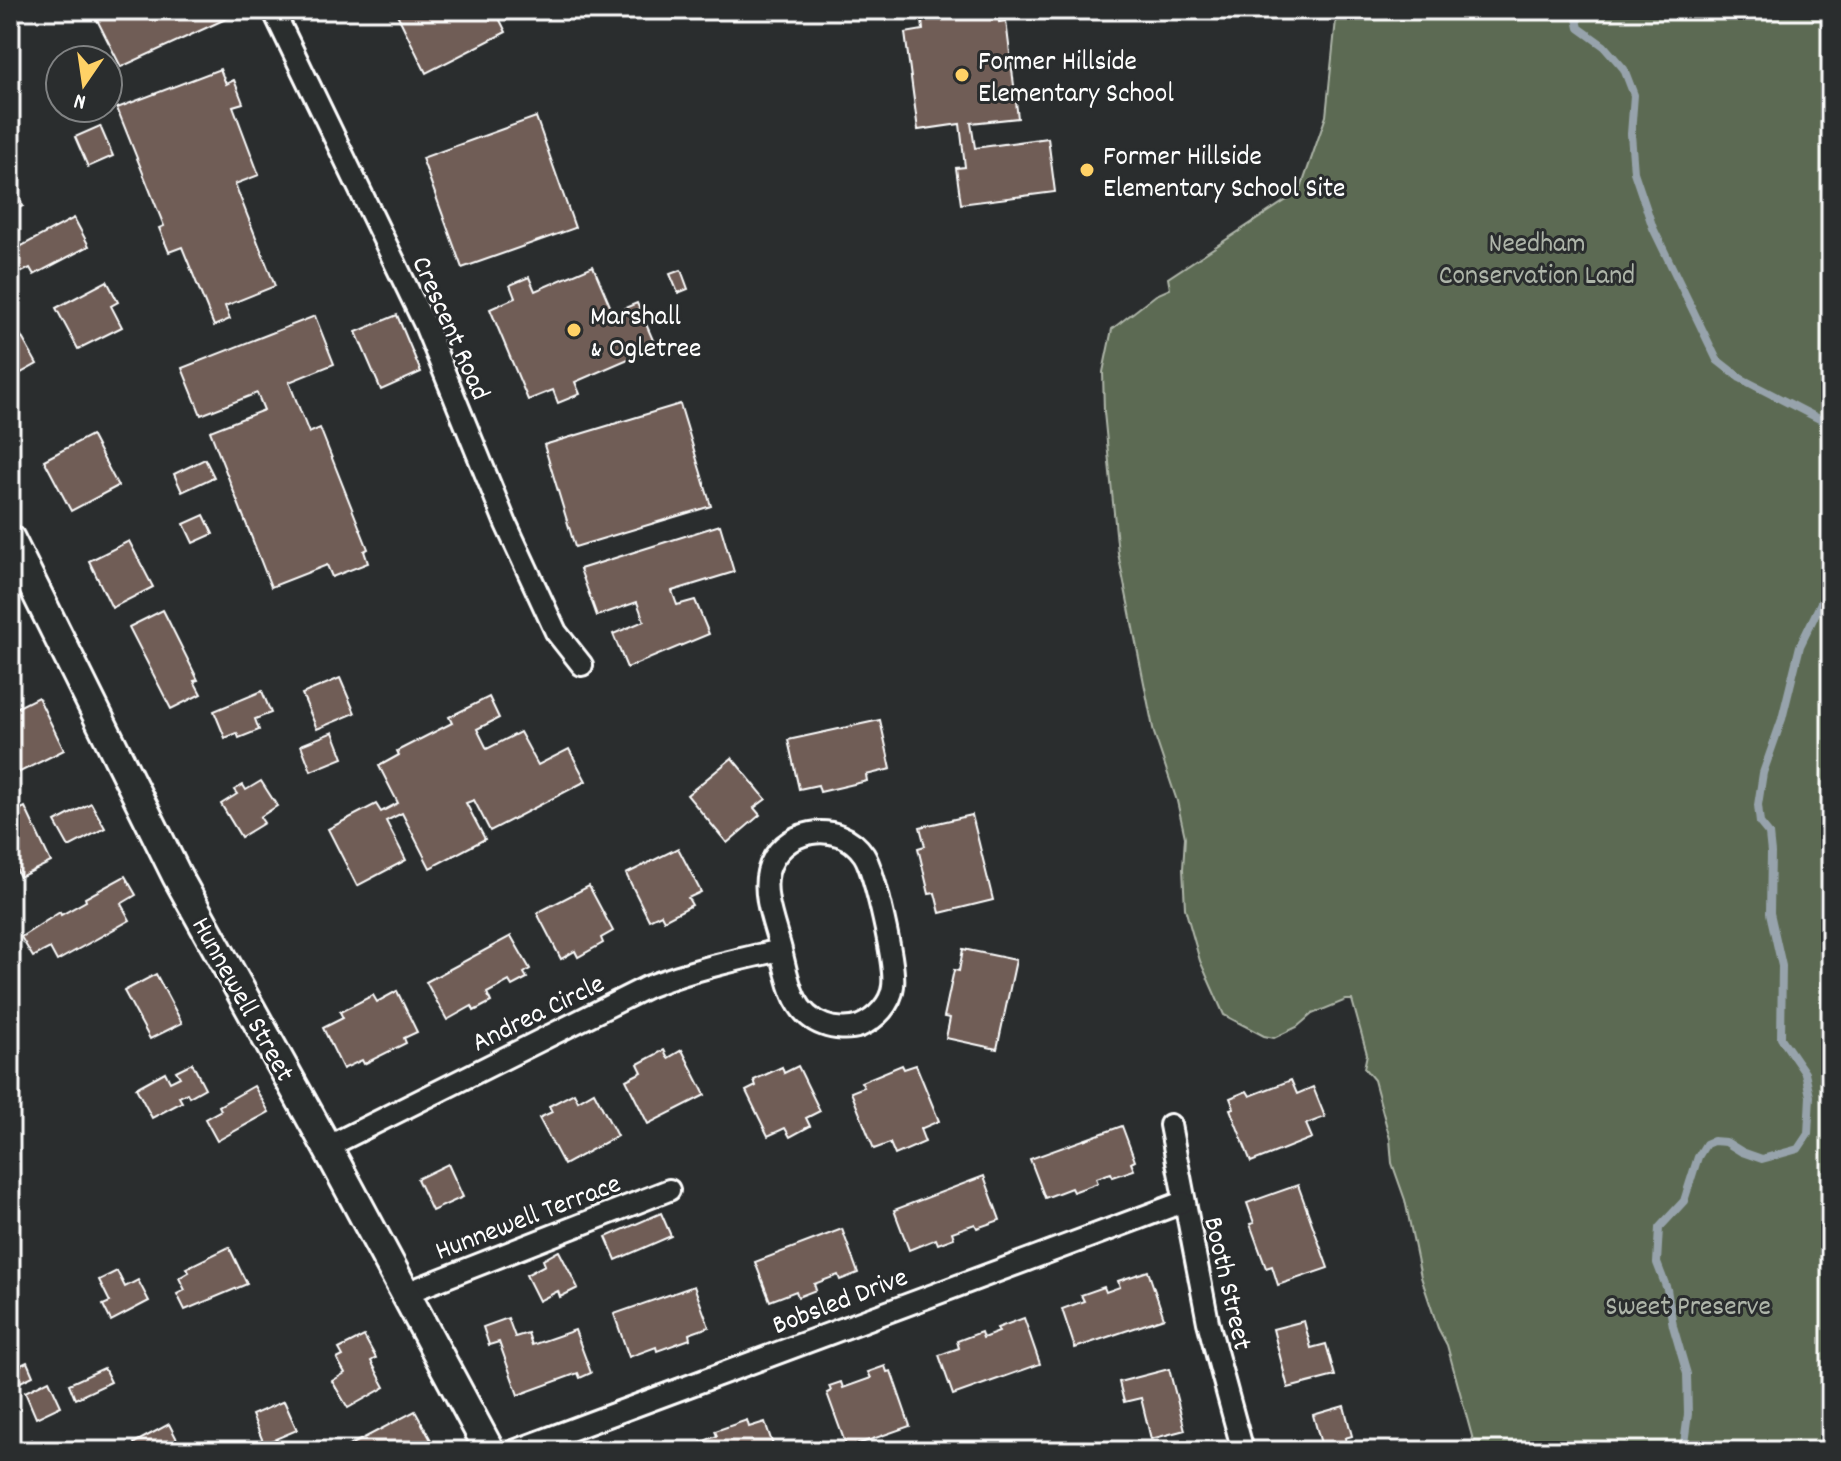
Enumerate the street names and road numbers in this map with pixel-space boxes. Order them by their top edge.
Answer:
street label: Crescent Road [399,251,498,407]
street label: Hunnewell Street [179,911,302,1090]
street label: Andrea Circle [466,966,612,1065]
street label: Hunnewell Terrace [430,1166,627,1273]
street label: Booth Street [1190,1213,1260,1355]
street label: Bobsled Drive [767,1260,914,1348]

